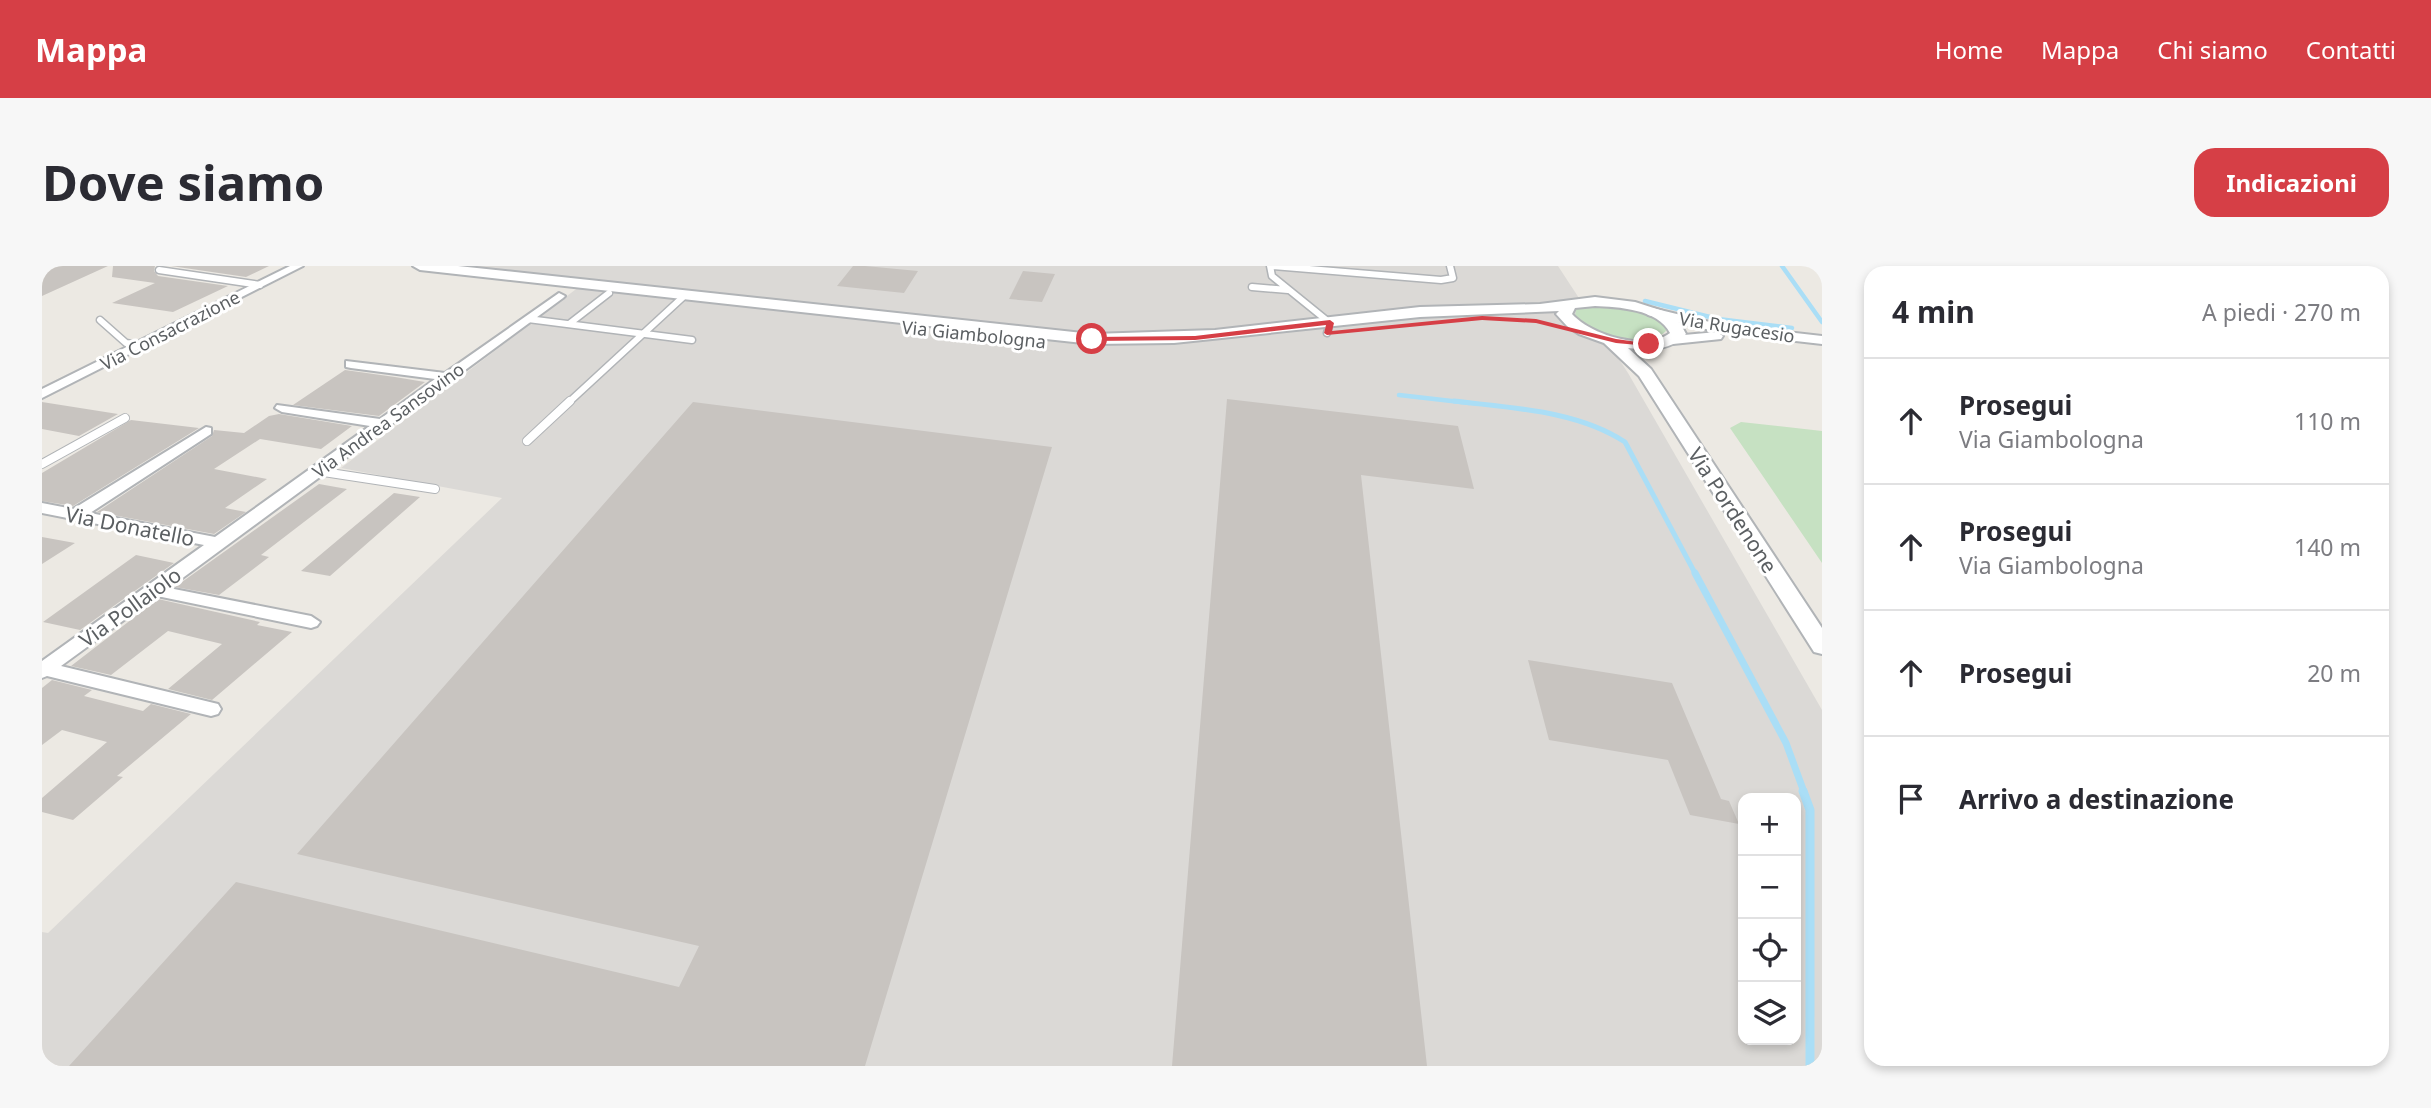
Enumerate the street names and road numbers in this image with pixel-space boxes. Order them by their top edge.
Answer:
street label: Via Consacrazione [96,284,244,376]
street label: Via Rugacesio [1678,306,1796,348]
street label: Via Giambologna [901,315,1047,353]
street label: Via Andrea Sansovino [307,357,469,483]
street label: Via Pordenone [1682,442,1784,578]
street label: Via Donatello [63,500,197,552]
street label: Via Pollaiolo [73,561,187,653]

